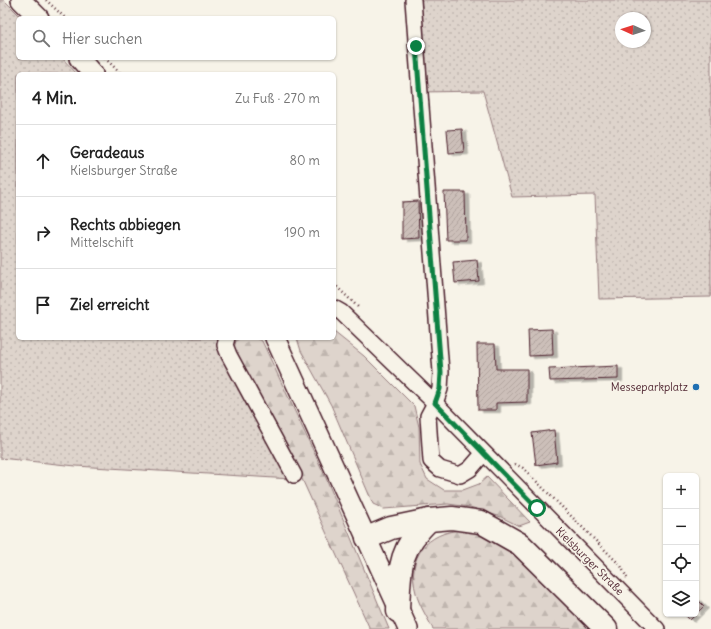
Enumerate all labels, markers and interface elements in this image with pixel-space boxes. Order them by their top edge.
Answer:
north arrow [615,12,651,48]
search box [16,16,336,60]
icon: search [30,27,52,49]
text: Hier suchen [62,29,142,48]
route end [407,37,425,55]
text: 4 Min. [32,87,77,109]
text: Zu Fuß · 270 m [235,90,320,107]
text: Geradeaus [70,143,144,162]
icon: ahead [32,150,54,172]
text: 80 m [289,152,320,169]
text: Kielsburger Straße [70,162,177,179]
text: Rechts abbiegen [70,215,181,234]
icon: right [32,222,54,244]
text: 190 m [284,224,320,241]
text: Mittelschift [70,234,134,251]
icon: arrive [32,294,54,316]
text: Ziel erreicht [70,295,149,314]
place label: Messeparkplatz [611,380,688,394]
marker: Messeparkplatz [691,382,701,392]
map controls [663,473,699,617]
button: + [663,473,699,509]
route start [528,499,546,517]
button: − [663,509,699,545]
street label: Kielsburger Straße [553,524,627,598]
button: locate [663,545,699,581]
button: layers [663,581,699,617]

